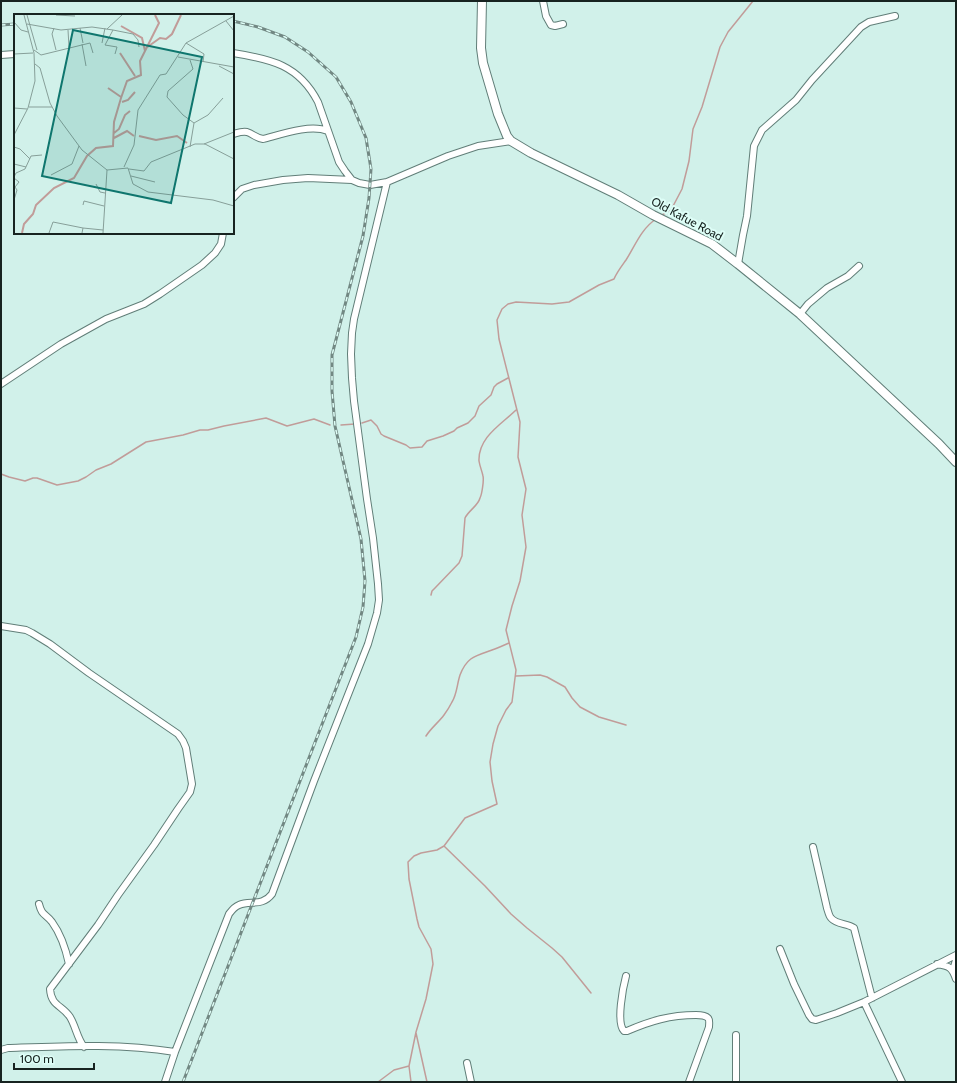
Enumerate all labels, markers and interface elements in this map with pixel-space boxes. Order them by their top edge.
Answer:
inset map [14,14,234,234]
street label: Old Kafue Road [649,193,726,244]
scale bar [14,1045,94,1071]
text: 100 m [20,1051,54,1066]

